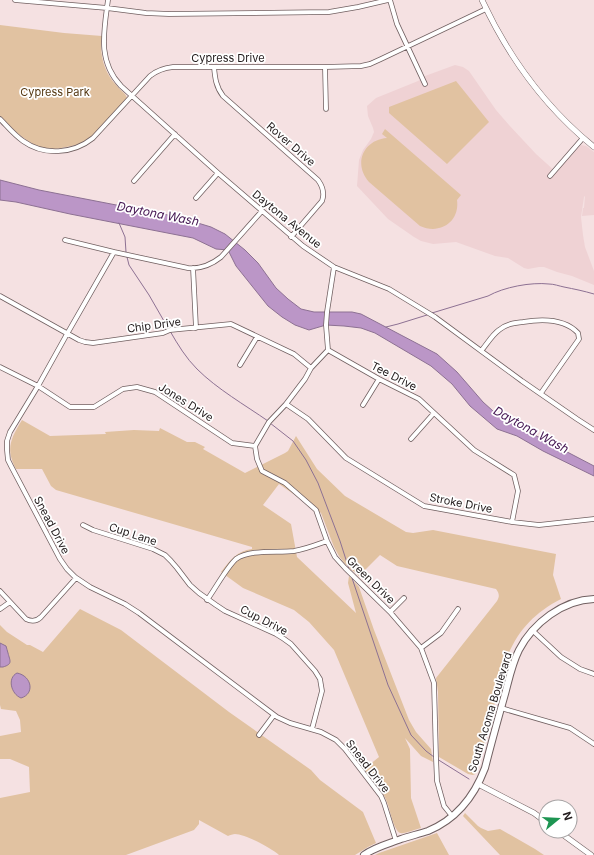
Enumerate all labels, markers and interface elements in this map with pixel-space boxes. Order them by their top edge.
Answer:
street label: Cypress Drive [191,51,265,65]
park label: Cypress Park [20,85,90,99]
street label: Rover Drive [264,119,318,169]
street label: Daytona Avenue [250,187,324,251]
water label: Daytona Wash [116,198,201,229]
street label: Chip Drive [126,314,182,336]
street label: Tee Drive [369,359,419,393]
street label: Jones Drive [156,380,216,424]
water label: Daytona Wash [491,403,571,456]
street label: Stroke Drive [428,490,494,516]
street label: Snead Drive [31,494,73,556]
street label: Cup Lane [107,520,159,548]
street label: Green Drive [344,553,398,607]
street label: Cup Drive [238,602,290,638]
street label: South Acoma Boulevard [465,650,515,774]
street label: Snead Drive [343,737,393,795]
north arrow [538,799,578,839]
text: N [560,810,575,822]

